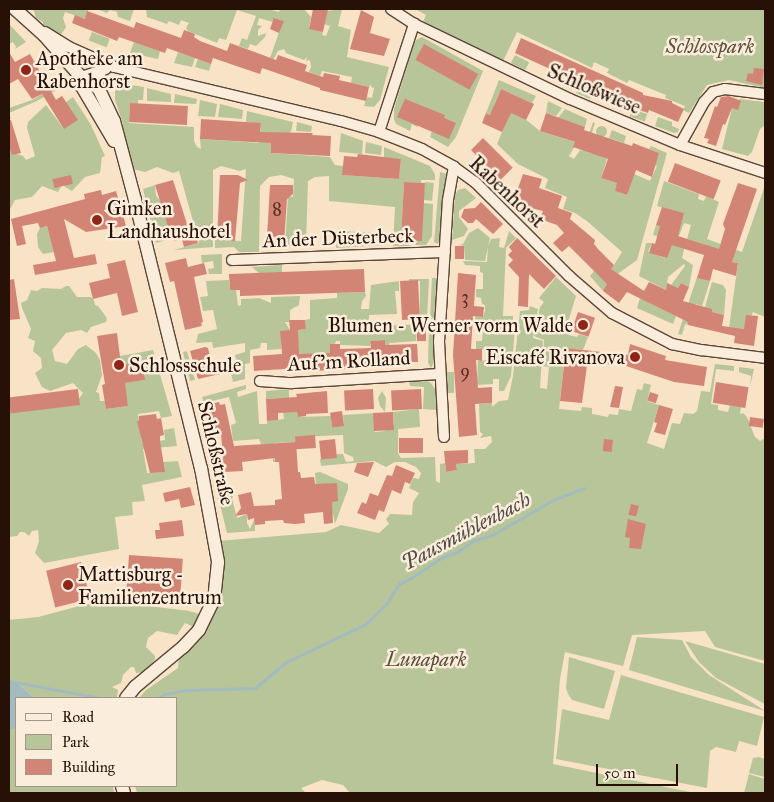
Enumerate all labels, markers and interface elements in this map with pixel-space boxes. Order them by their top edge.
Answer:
park label: Schlosspark [666,34,754,58]
place label: Apotheke am Rabenhorst [36,46,143,93]
street label: Schloßwiese [544,59,644,119]
marker: Apotheke am Rabenhorst [20,64,32,76]
street label: Rabenhorst [464,151,550,233]
place label: Gimken Landhaushotel [107,196,231,243]
house number: 8 [272,198,282,220]
marker: Gimken Landhaushotel [91,214,103,226]
street label: An der Düsterbeck [262,223,414,253]
house number: 3 [461,286,469,308]
place label: Blumen - Werner vorm Walde [328,313,573,337]
marker: Blumen - Werner vorm Walde [577,319,589,331]
place label: Eiscafé Rivanova [486,345,625,369]
street label: Auf'm Rolland [287,346,411,376]
marker: Eiscafé Rivanova [629,351,641,363]
place label: Schlossschule [129,353,241,377]
marker: Schlossschule [113,359,125,371]
house number: 9 [460,360,470,382]
street label: Schloßstraße [192,399,240,507]
water label: Pausmühlenbach [397,487,535,575]
place label: Mattisburg - Familienzentrum [78,562,222,609]
marker: Mattisburg - Familienzentrum [62,579,74,591]
park label: Lunapark [386,647,466,671]
legend [15,697,178,787]
text: Road [62,708,94,726]
text: Park [62,733,89,751]
scale bar [599,754,682,786]
text: Building [62,758,115,776]
text: 50 m [604,764,636,782]

